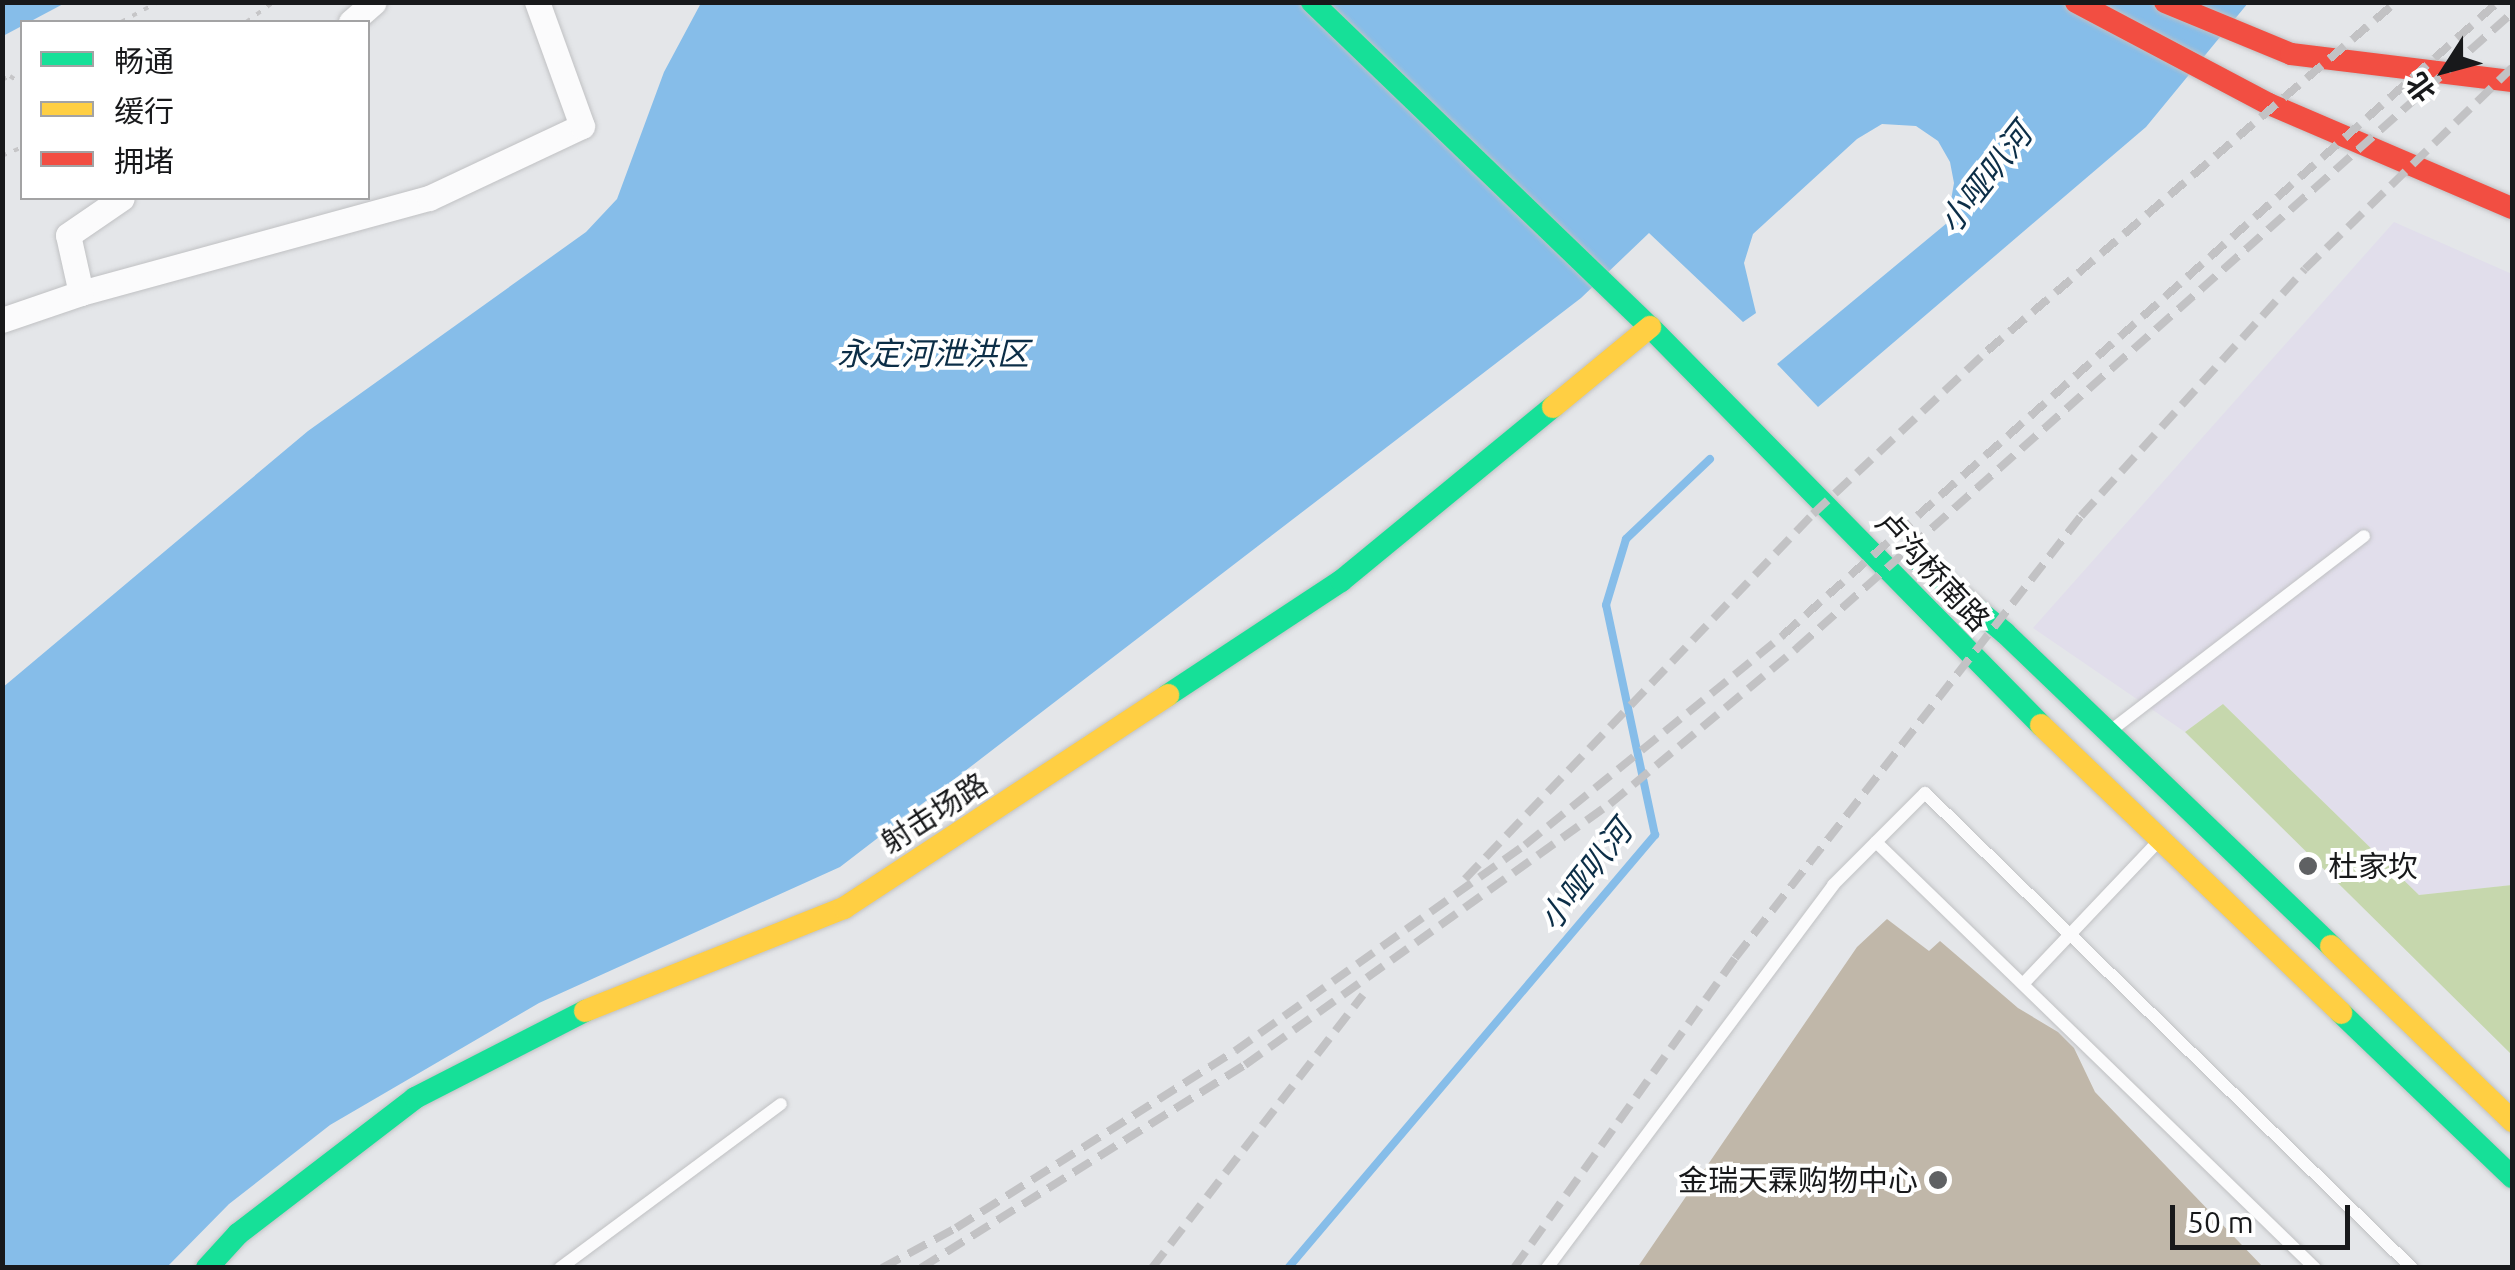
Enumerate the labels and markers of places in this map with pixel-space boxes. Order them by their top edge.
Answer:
place label: 杜家坎 [2328,848,2418,884]
marker: 杜家坎 [2297,855,2319,877]
place label: 金瑞天霖购物中心 [1678,1162,1918,1198]
marker: 金瑞天霖购物中心 [1927,1169,1949,1191]

